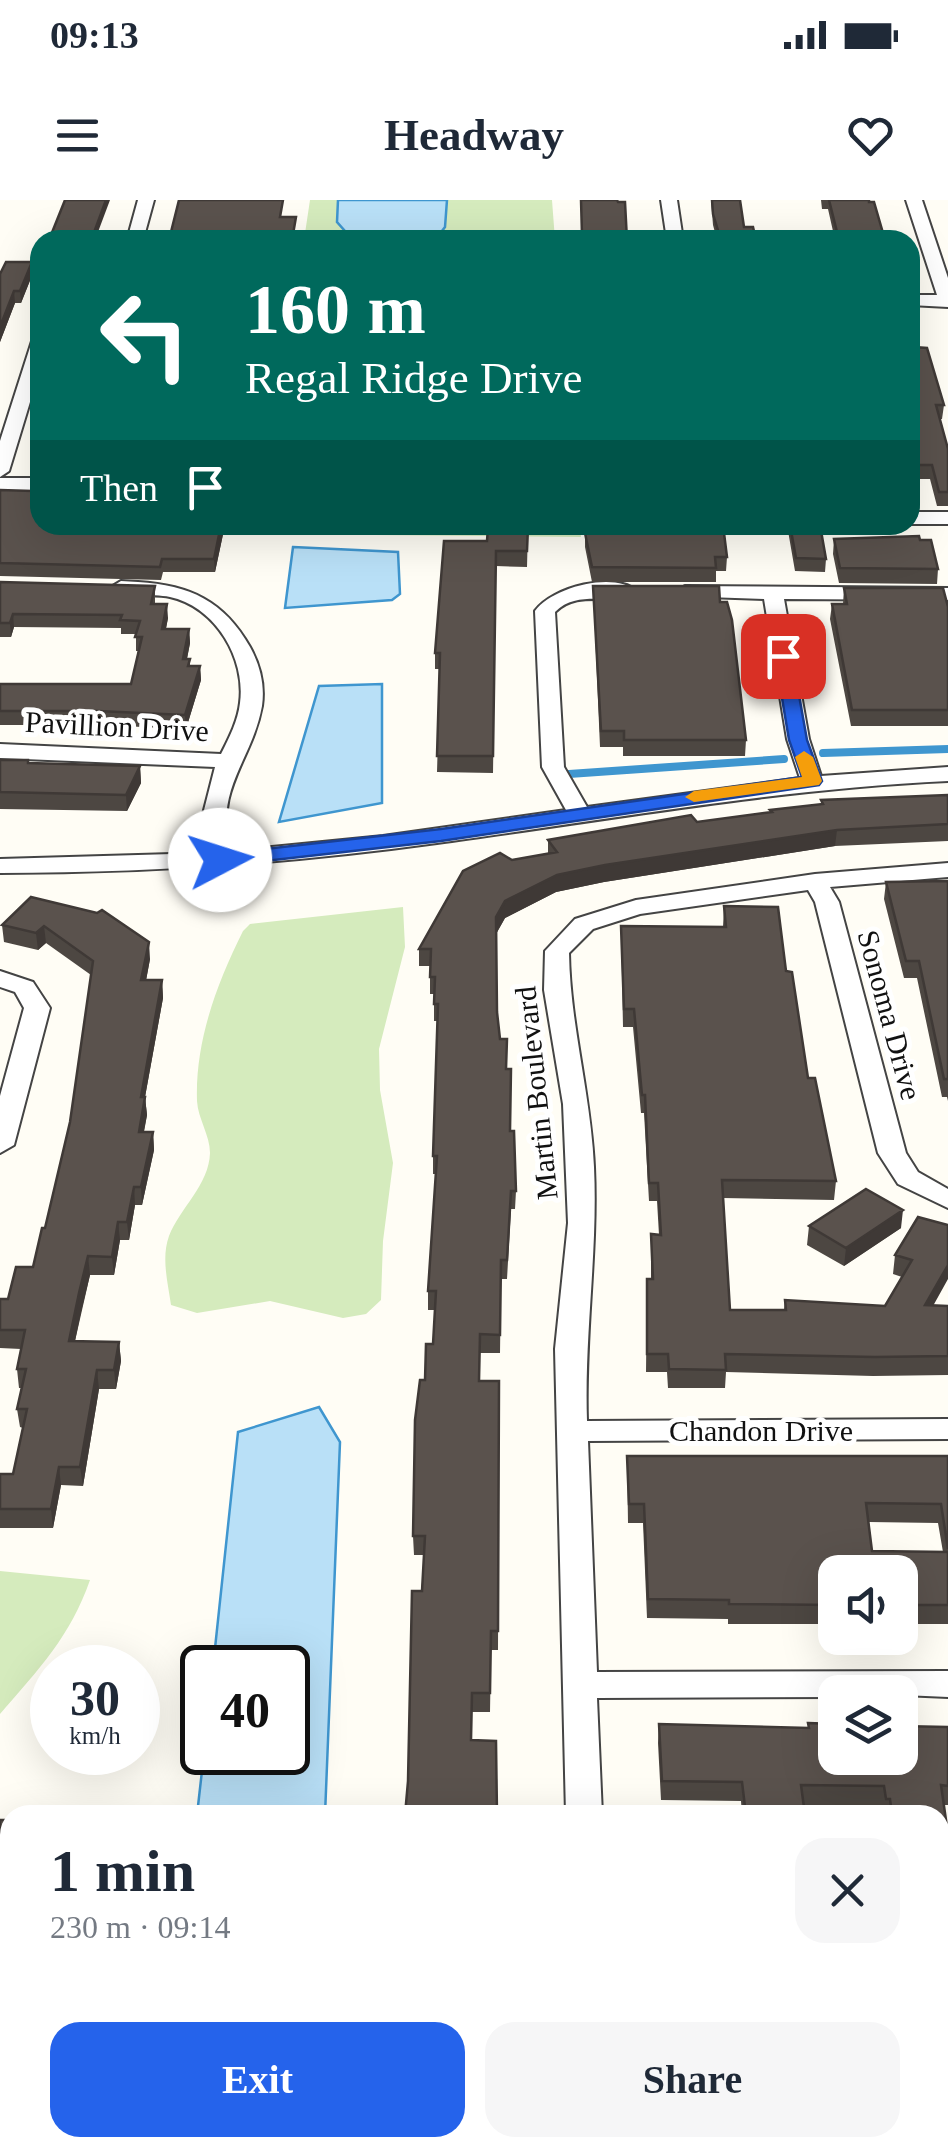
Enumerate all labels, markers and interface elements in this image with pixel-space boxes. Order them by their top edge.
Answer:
text: 09:13 [50,14,139,56]
icon: menu [50,108,105,163]
icon: heart [843,108,898,163]
text: Headway [384,110,564,160]
icon: left [80,270,210,400]
text: 160 m [245,271,426,348]
text: Regal Ridge Drive [245,353,582,403]
icon: arrive [178,460,233,515]
text: Then [80,467,158,509]
pin [741,614,826,699]
icon: arrive [756,629,811,684]
street label: Pavillion Drive [24,705,210,747]
position arrow [168,808,272,912]
street label: Sonoma Drive [852,927,928,1103]
street label: Martin Boulevard [508,985,564,1201]
street label: Chandon Drive [669,1414,853,1447]
map controls [818,1555,918,1775]
button: sound [818,1555,918,1655]
speed limit sign: 40 [180,1645,310,1775]
text: 30 [70,1670,120,1726]
button: layers [818,1675,918,1775]
text: km/h [69,1722,121,1749]
text: 1 min [50,1838,195,1904]
button: close [795,1838,900,1943]
text: 230 m · 09:14 [50,1909,230,1945]
button: Exit [50,2022,465,2137]
button: Share [485,2022,900,2137]

